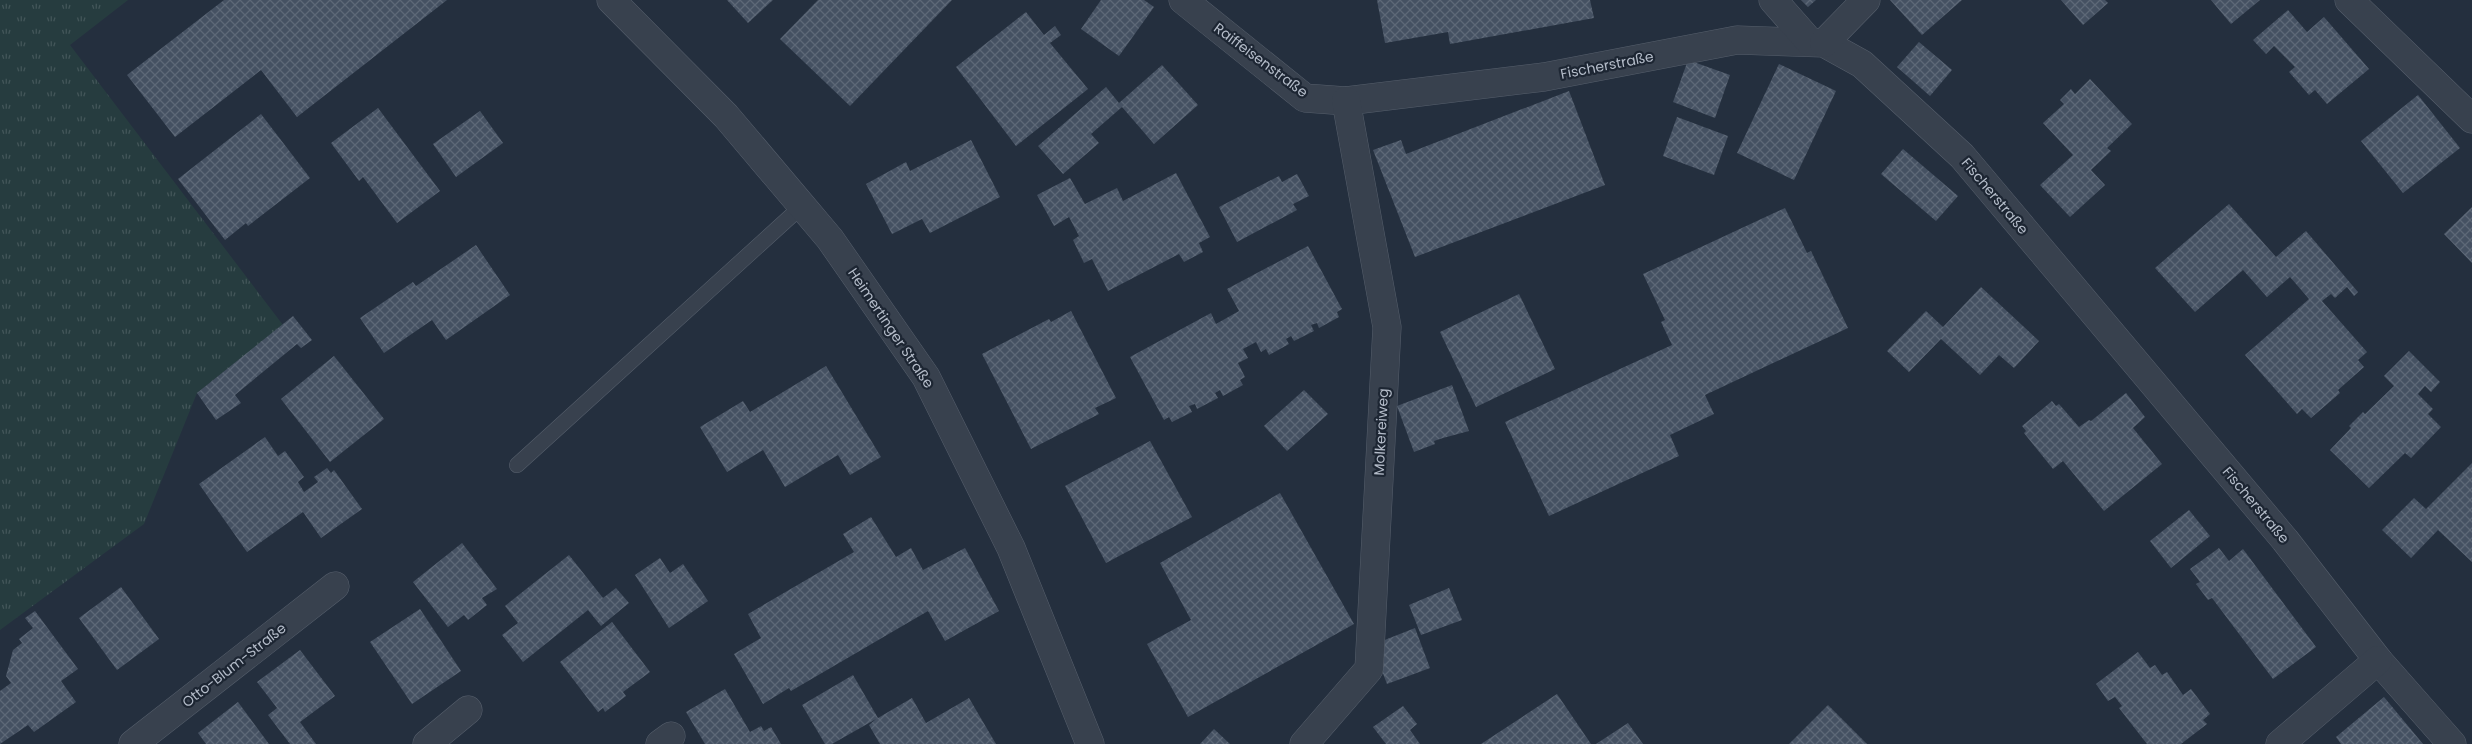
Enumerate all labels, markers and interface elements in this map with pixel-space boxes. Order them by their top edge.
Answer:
street label: Raiffeisenstraße [1210,18,1312,102]
street label: Fischerstraße [1559,46,1656,84]
street label: Fischerstraße [1957,153,2033,239]
street label: Heimertinger Straße [843,264,939,392]
street label: Molkereiweg [1369,388,1393,476]
street label: Fischerstraße [2218,462,2294,548]
street label: Otto-Blum-Straße [178,618,291,712]

